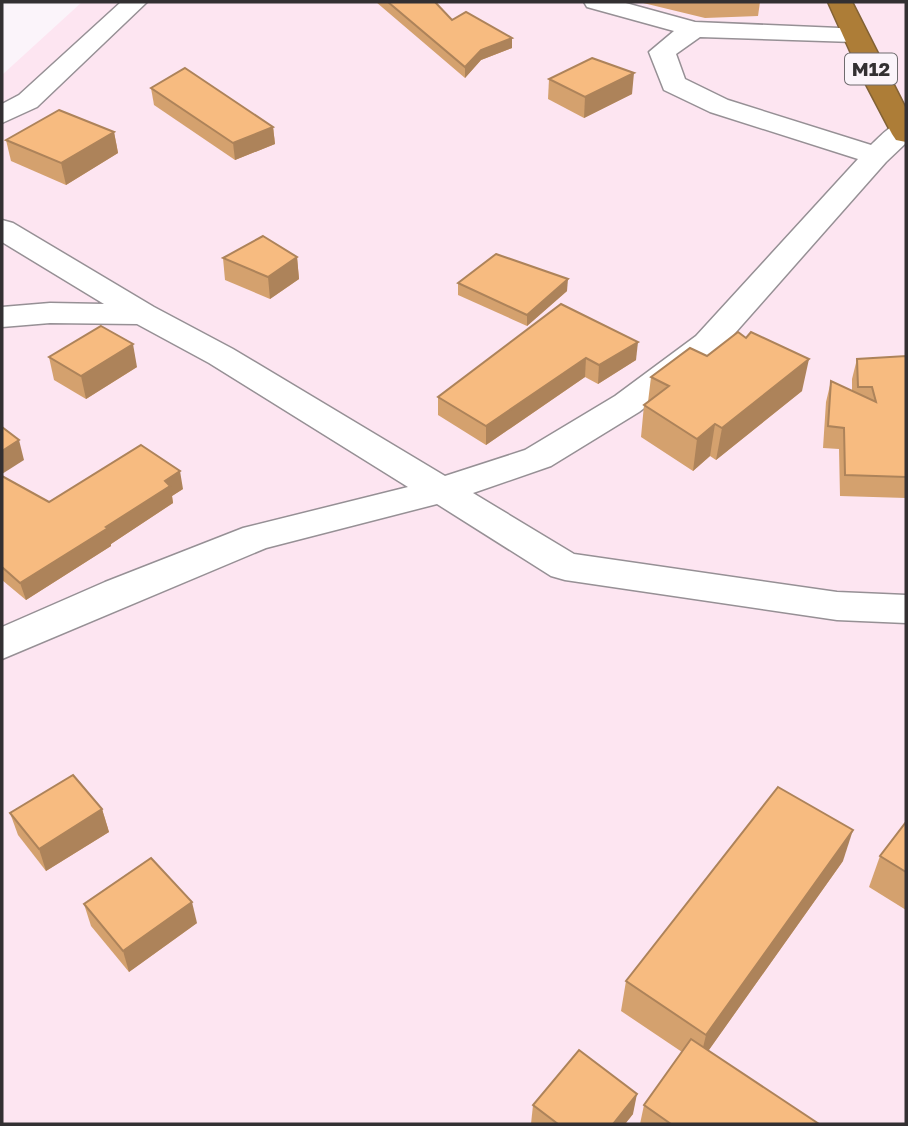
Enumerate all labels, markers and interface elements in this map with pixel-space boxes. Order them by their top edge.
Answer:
road number: M12 [845,54,897,85]

